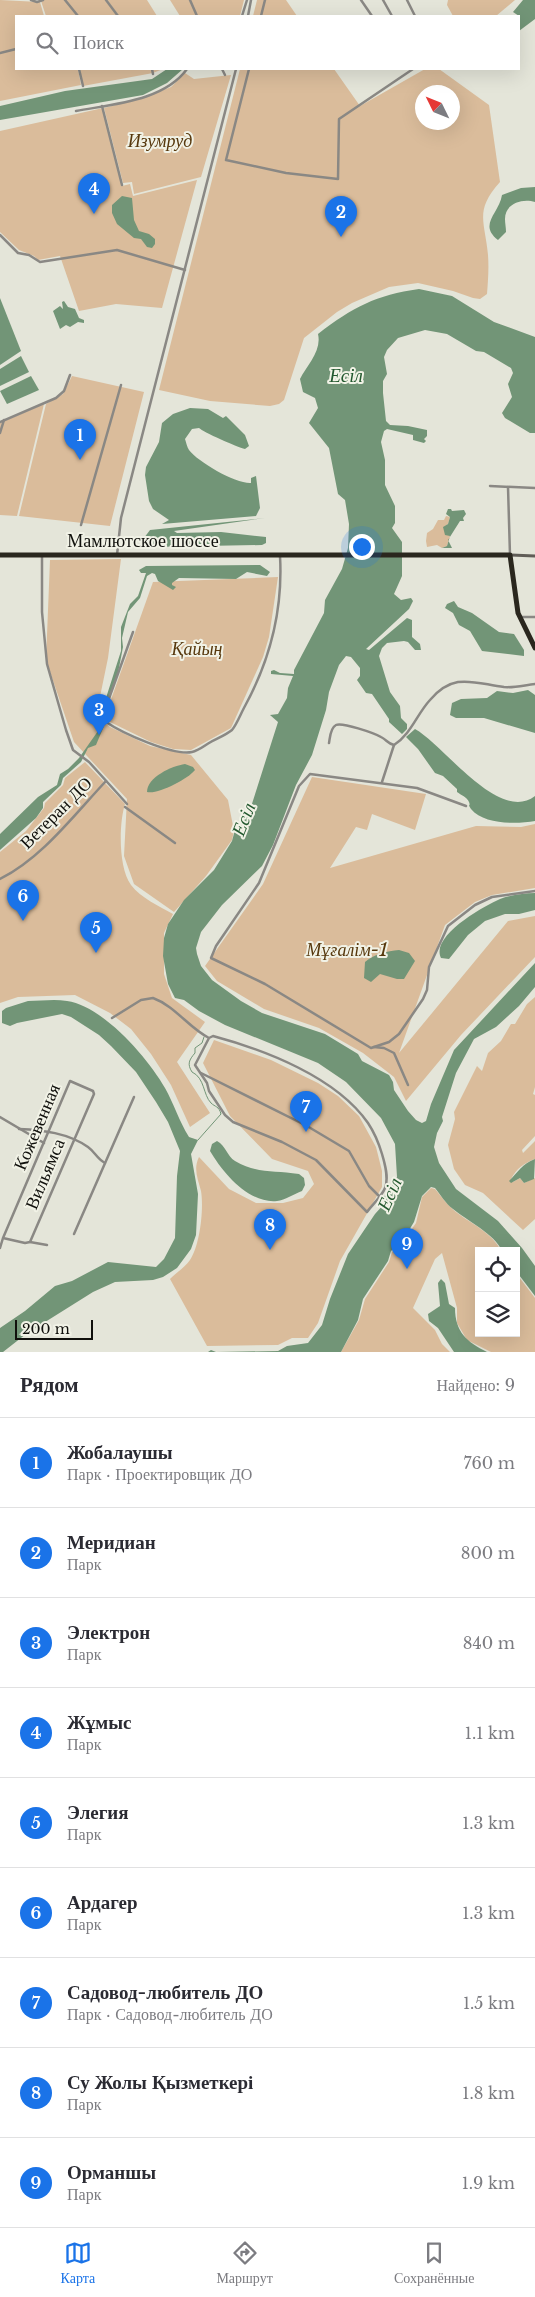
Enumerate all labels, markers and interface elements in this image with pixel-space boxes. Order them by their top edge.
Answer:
search box [15,15,520,70]
icon: search [33,29,61,57]
text: Поиск [73,31,124,54]
north arrow [415,85,460,130]
park label: Изумруд [127,130,192,152]
pin: 4 [78,173,110,214]
pin: 2 [325,196,357,237]
water label: Есіл [328,364,363,387]
pin: 1 [64,419,96,460]
street label: Мамлютское шоссе [67,530,219,552]
your location [349,534,375,560]
park label: Қайың [170,638,223,660]
pin: 3 [83,694,115,735]
street label: Ветеран ДО [15,772,97,854]
water label: Есіл [226,799,260,840]
pin: 6 [7,880,39,921]
pin: 5 [80,912,112,953]
park label: Мұғалім-1 [305,939,388,961]
street label: Кожевенная [9,1080,65,1174]
pin: 7 [290,1091,322,1132]
street label: Вильямса [20,1135,70,1213]
water label: Есіл [372,1174,407,1215]
pin: 8 [254,1209,286,1250]
pin: 9 [391,1228,423,1269]
map controls [475,1247,520,1337]
button: locate [475,1247,520,1292]
button: layers [475,1292,520,1337]
scale bar [15,1317,92,1340]
text: 200 m [22,1320,70,1338]
text: Рядом [20,1372,79,1398]
text: Найдено: 9 [437,1375,515,1395]
text: Жобалаушы [67,1441,173,1464]
text: 1 [33,1453,39,1473]
text: 760 m [463,1453,515,1473]
text: Парк · Проектировщик ДО [67,1464,252,1484]
text: Меридиан [67,1531,156,1554]
text: 2 [31,1543,41,1563]
text: 800 m [461,1543,515,1563]
text: Парк [67,1554,101,1574]
text: Электрон [67,1621,150,1644]
text: 3 [31,1633,41,1653]
text: 840 m [463,1633,515,1653]
text: Парк [67,1644,101,1664]
text: Жұмыс [67,1711,132,1734]
text: 4 [31,1723,41,1743]
text: 1.1 km [465,1723,515,1743]
text: Парк [67,1734,101,1754]
text: Элегия [67,1801,129,1824]
text: 5 [31,1813,41,1833]
text: 1.3 km [462,1813,515,1833]
text: Парк [67,1824,101,1844]
text: Ардагер [67,1891,138,1914]
text: 6 [31,1903,41,1923]
text: 1.3 km [462,1903,515,1923]
text: Парк [67,1914,101,1934]
text: Садовод-любитель ДО [67,1981,263,2004]
text: 7 [32,1993,40,2013]
text: 1.5 km [463,1993,515,2013]
text: Парк · Садовод-любитель ДО [67,2004,273,2024]
text: Су Жолы Қызметкері [67,2071,253,2094]
text: 8 [31,2083,41,2103]
text: 1.8 km [462,2083,515,2103]
text: Парк [67,2094,101,2114]
text: Орманшы [67,2161,156,2184]
text: 9 [31,2173,41,2193]
text: 1.9 km [462,2173,515,2193]
text: Парк [67,2184,101,2204]
tab: Карта [61,2239,95,2287]
tab: Маршрут [216,2239,273,2287]
tab: Сохранённые [394,2239,474,2287]

